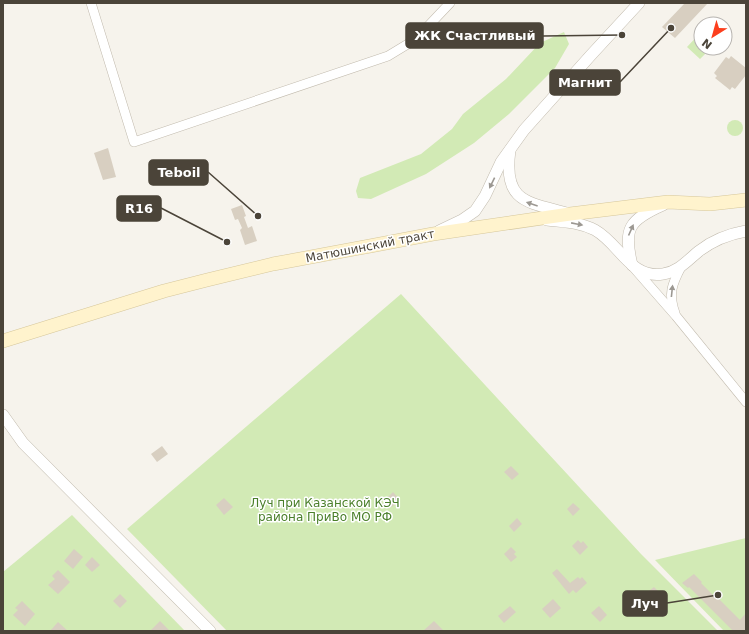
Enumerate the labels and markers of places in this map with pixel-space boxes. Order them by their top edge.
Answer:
callout: ЖК Счастливый [406,23,543,48]
callout: Магнит [550,70,620,95]
callout: Teboil [149,160,208,185]
callout: R16 [117,196,161,221]
callout: Луч [623,591,667,616]

